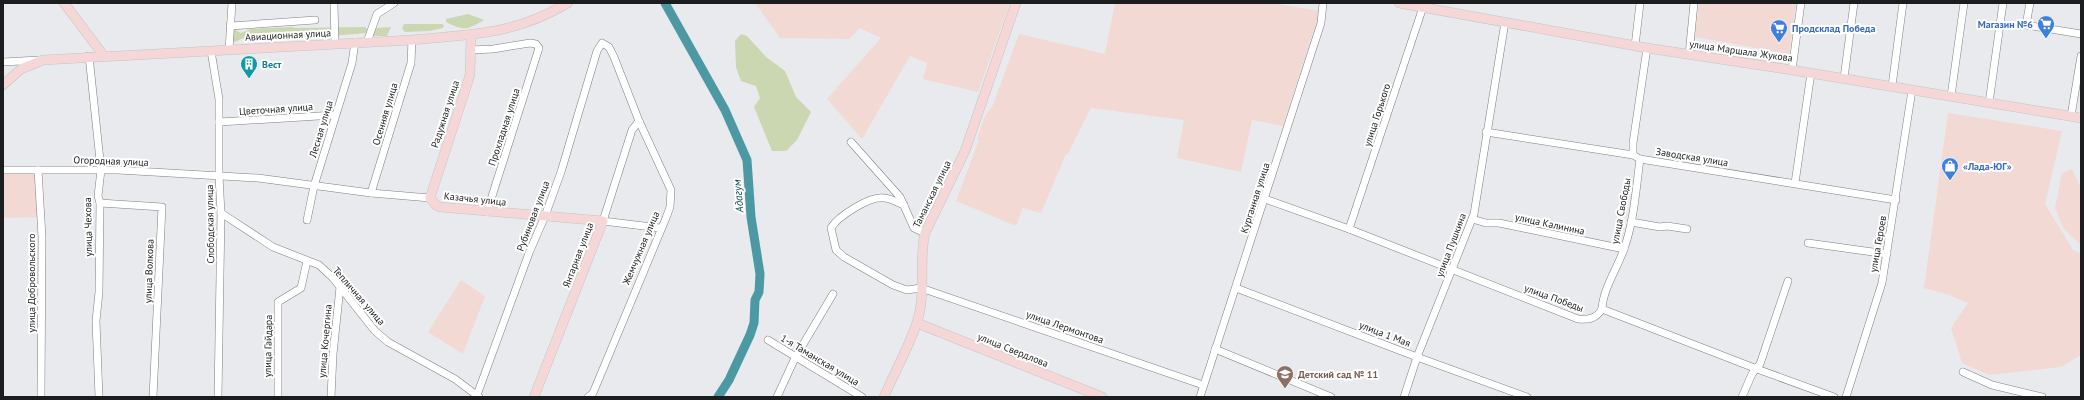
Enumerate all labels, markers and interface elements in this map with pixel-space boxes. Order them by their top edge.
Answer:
supermarket icon: Магазин №6 [2036,14,2056,39]
supermarket icon: Продсклад Победа [1769,18,1789,43]
place label: Магазин №6 [1978,18,2033,31]
place label: Продсклад Победа [1792,22,1875,35]
street label: Авиационная улица [245,26,331,44]
street label: улица Маршала Жукова [1689,37,1793,65]
building icon: Вест [239,54,259,79]
place label: Вест [262,58,282,71]
street label: Радужная улица [428,79,462,149]
street label: Осенняя улица [369,81,401,147]
street label: улица Горького [1361,82,1393,148]
street label: Прохладная улица [485,87,523,167]
street label: Лесная улица [306,99,336,160]
street label: Цветочная улица [239,100,314,118]
street label: Заводская улица [1655,145,1729,169]
street label: Огородная улица [73,153,149,169]
shop icon: «Лада-ЮГ» [1940,156,1960,181]
street label: Таманская улица [910,158,954,230]
place label: «Лада-ЮГ» [1963,160,2012,173]
street label: Курганная улица [1237,161,1273,235]
street label: улица Свободы [1608,177,1634,245]
street label: Рубиновая улица [514,179,552,253]
water label: Адагум [730,179,747,214]
street label: Слободская улица [203,184,217,264]
street label: Казачья улица [443,189,507,209]
street label: улица Чехова [81,197,95,257]
street label: Жемчужная улица [619,209,662,288]
street label: улица Калинина [1514,210,1586,238]
street label: улица Пушкина [1433,211,1469,279]
street label: улица Героев [1867,215,1889,273]
street label: Янтарная улица [560,221,596,289]
street label: улица Добровольского [25,233,38,333]
street label: улица Волкова [141,239,157,303]
street label: Тепличная улица [330,264,388,328]
street label: улица Победы [1522,281,1586,315]
street label: улица Кочергина [315,304,335,378]
street label: улица Лермонтова [1025,308,1105,346]
street label: улица Гайдара [261,315,275,377]
street label: улица 1 Мая [1358,318,1413,350]
street label: улица Свердлова [976,330,1050,370]
street label: 1-я Таманская улица [778,331,862,389]
school or university icon: Детский сад № 11 [1275,364,1295,389]
place label: Детский сад № 11 [1298,368,1378,381]

